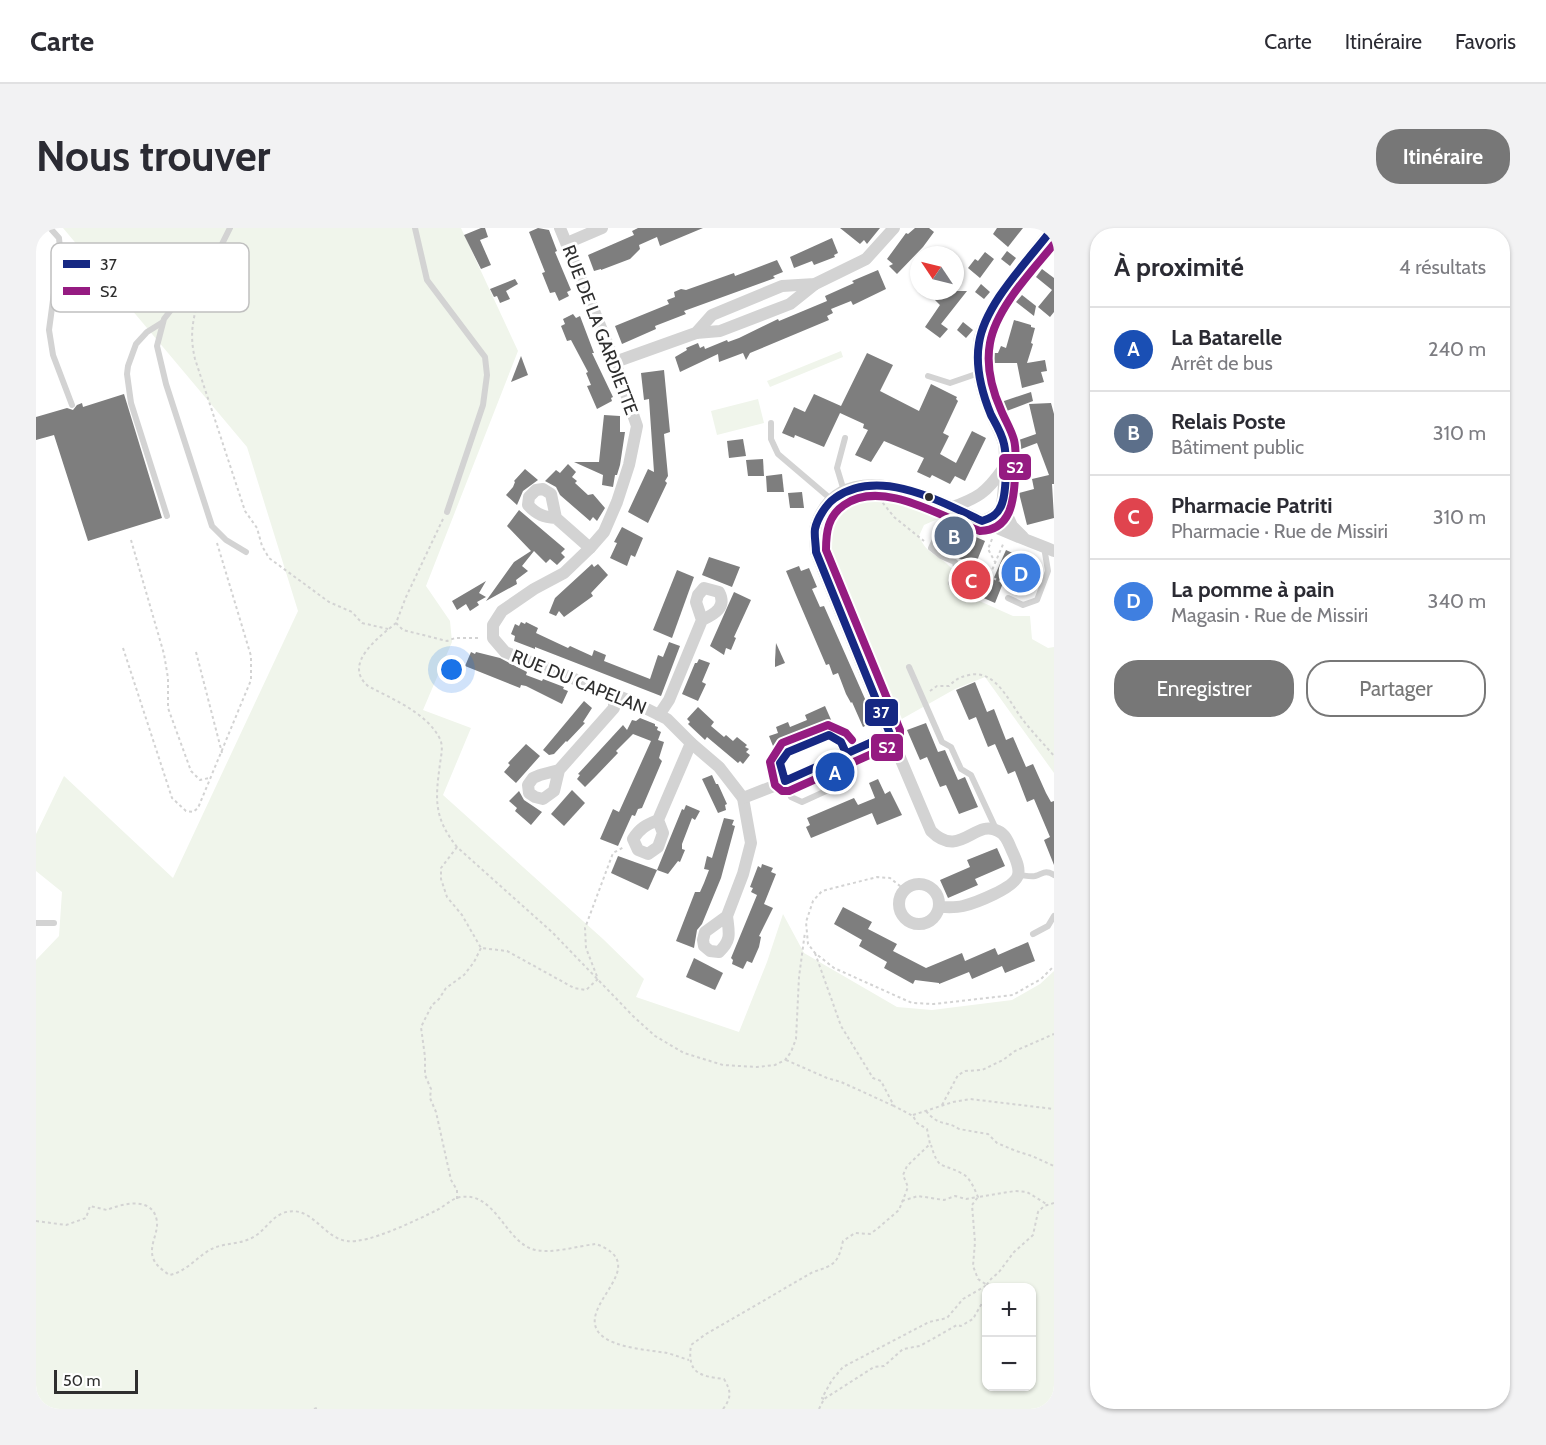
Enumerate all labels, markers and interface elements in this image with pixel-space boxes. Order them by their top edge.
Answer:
text: Carte [30,24,94,58]
text: Carte [1264,29,1312,54]
text: Itinéraire [1345,29,1422,54]
text: Favoris [1455,29,1516,54]
button: Itinéraire [1376,129,1510,184]
text: Nous trouver [36,130,270,182]
street label: RUE DE LA GARDIETTE [557,242,643,418]
legend [51,243,249,312]
north arrow [910,246,964,300]
text: À proximité [1114,251,1244,283]
text: 37 [100,255,117,274]
text: 4 résultats [1399,255,1486,279]
text: S2 [100,282,118,301]
text: La Batarelle [1171,324,1282,351]
text: A [1127,337,1140,361]
text: 240 m [1428,337,1486,361]
text: Arrêt de bus [1171,351,1273,375]
text: Relais Poste [1171,408,1286,435]
text: B [1127,421,1140,445]
text: 310 m [1433,421,1486,445]
text: Bâtiment public [1171,435,1304,459]
line badge: S2 [998,453,1032,481]
text: S2 [1006,458,1024,477]
unlabelled marker [923,491,935,503]
text: Pharmacie Patriti [1171,492,1333,519]
text: C [1127,505,1140,529]
text: 310 m [1433,505,1486,529]
pin: B [934,514,974,558]
text: Pharmacie · Rue de Missiri [1171,519,1388,543]
pin: D [1002,550,1040,596]
pin: C [952,558,990,602]
text: La pomme à pain [1171,576,1334,603]
text: D [1126,589,1141,613]
text: 340 m [1428,589,1486,613]
text: Magasin · Rue de Missiri [1171,603,1368,627]
street label: RUE DU CAPELAN [508,645,650,719]
your location [437,655,466,684]
button: Enregistrer [1114,660,1294,717]
button: Partager [1306,660,1486,717]
line badge: 37 [864,698,899,727]
text: 37 [873,703,890,722]
line badge: S2 [870,733,904,762]
text: S2 [878,738,896,757]
pin: A [816,750,854,794]
map controls [982,1283,1036,1391]
button: + [982,1283,1036,1337]
button: − [982,1337,1036,1391]
scale bar [54,1367,138,1394]
text: 50 m [63,1371,100,1390]

